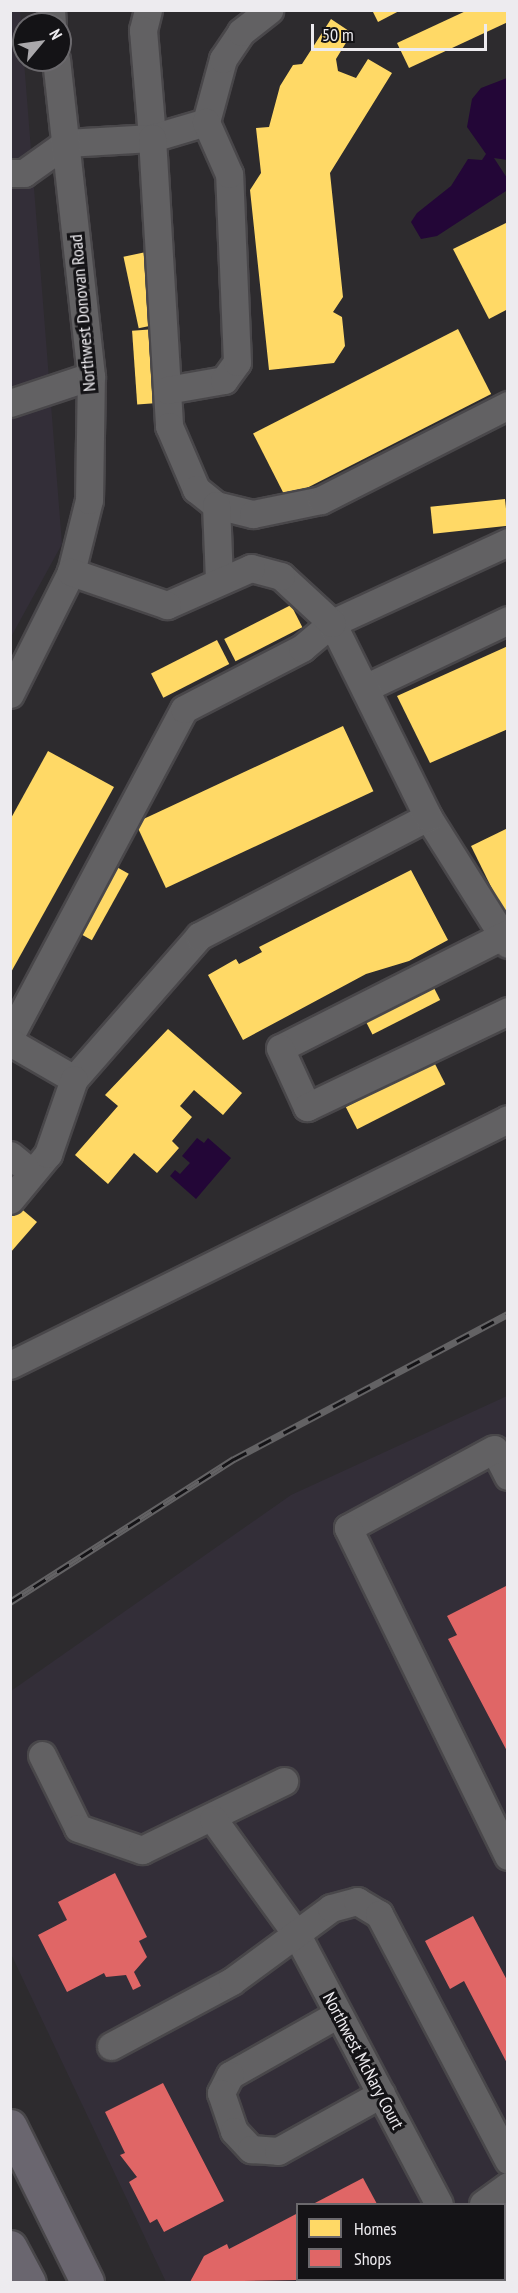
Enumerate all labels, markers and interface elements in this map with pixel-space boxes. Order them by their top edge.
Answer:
north arrow [12,12,72,72]
scale bar [314,12,490,50]
text: 50 m [322,23,354,46]
text: N [45,26,67,43]
street label: Northwest Donovan Road [65,233,101,393]
street label: Northwest McNary Court [318,1989,408,2133]
legend [296,2203,506,2281]
text: Homes [354,2217,397,2240]
text: Shops [354,2247,391,2270]

